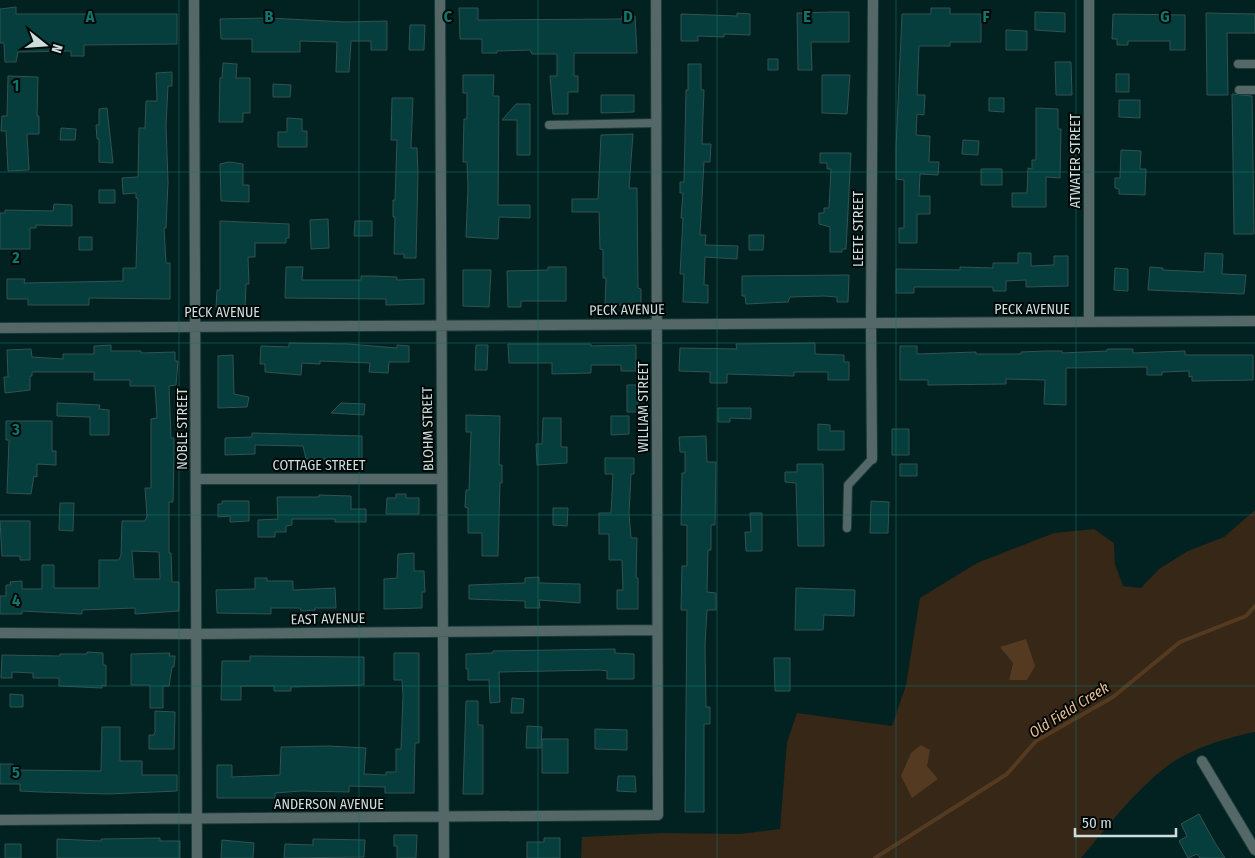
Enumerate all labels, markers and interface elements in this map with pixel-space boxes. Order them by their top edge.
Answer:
text: A [85,7,95,26]
text: B [265,7,274,26]
text: C [444,7,453,26]
text: D [623,7,633,26]
text: E [803,7,811,26]
text: F [982,7,990,26]
text: G [1160,7,1170,26]
north arrow [20,20,70,70]
text: N [48,42,66,55]
text: 1 [13,76,19,95]
street label: ATWATER STREET [1067,113,1084,208]
street label: LEETE STREET [850,190,867,267]
text: 2 [11,248,20,267]
street label: PECK AVENUE [589,301,665,319]
street label: PECK AVENUE [994,301,1070,318]
street label: PECK AVENUE [184,304,260,321]
street label: WILLIAM STREET [635,361,652,453]
street label: BLOHM STREET [419,386,437,471]
street label: NOBLE STREET [174,388,191,470]
text: 3 [11,420,20,439]
street label: COTTAGE STREET [273,457,366,474]
text: 4 [12,591,20,610]
street label: EAST AVENUE [291,610,366,628]
water label: Old Field Creek [1026,678,1113,742]
text: 5 [12,763,20,782]
street label: ANDERSON AVENUE [274,796,384,813]
scale bar [1075,806,1176,838]
text: 50 m [1082,814,1112,832]

